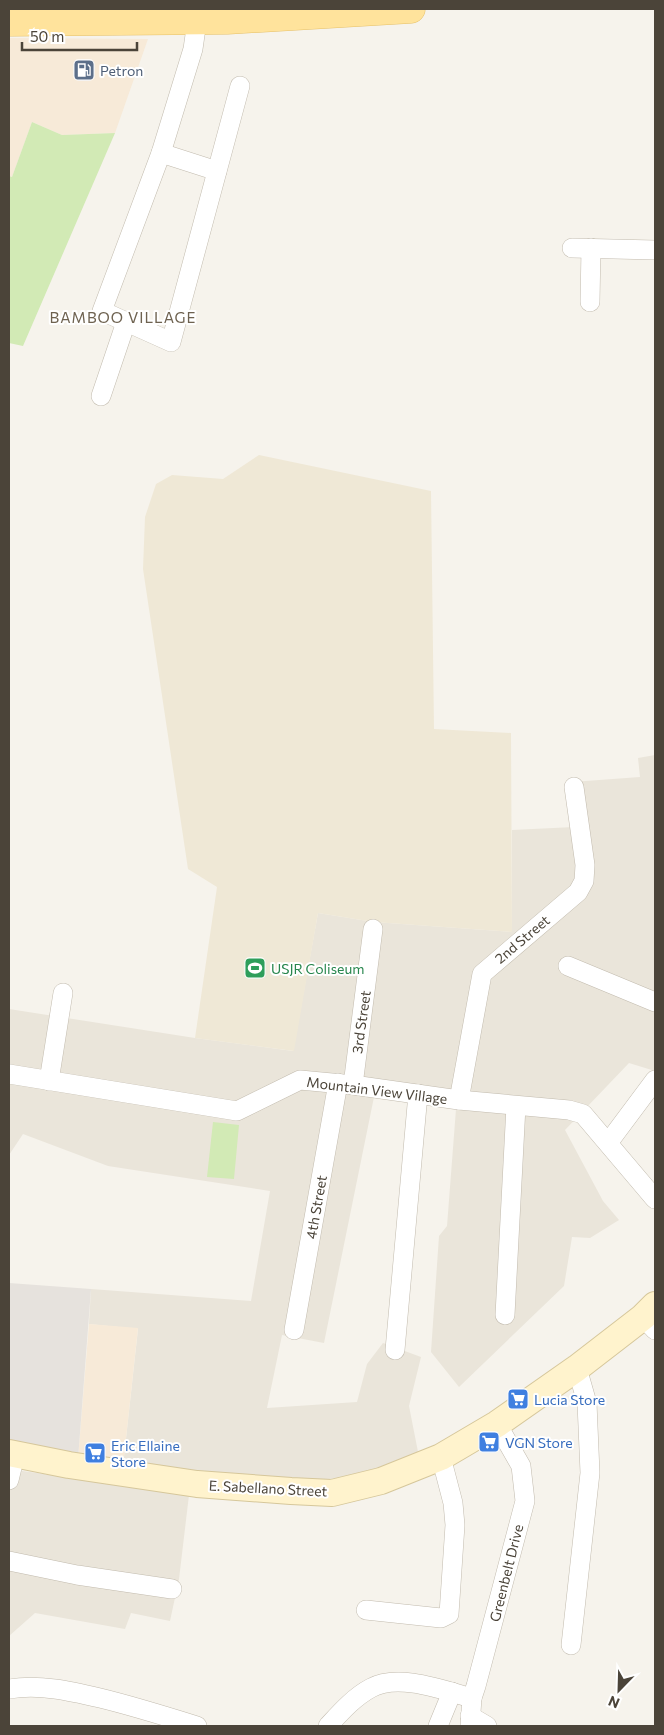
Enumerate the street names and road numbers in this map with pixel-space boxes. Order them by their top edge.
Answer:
street label: 2nd Street [491,911,553,967]
street label: 3rd Street [348,989,374,1055]
street label: Mountain View Village [306,1073,448,1107]
street label: 4th Street [302,1174,330,1240]
street label: E. Sabellano Street [208,1476,328,1500]
street label: Greenbelt Drive [486,1522,526,1624]

